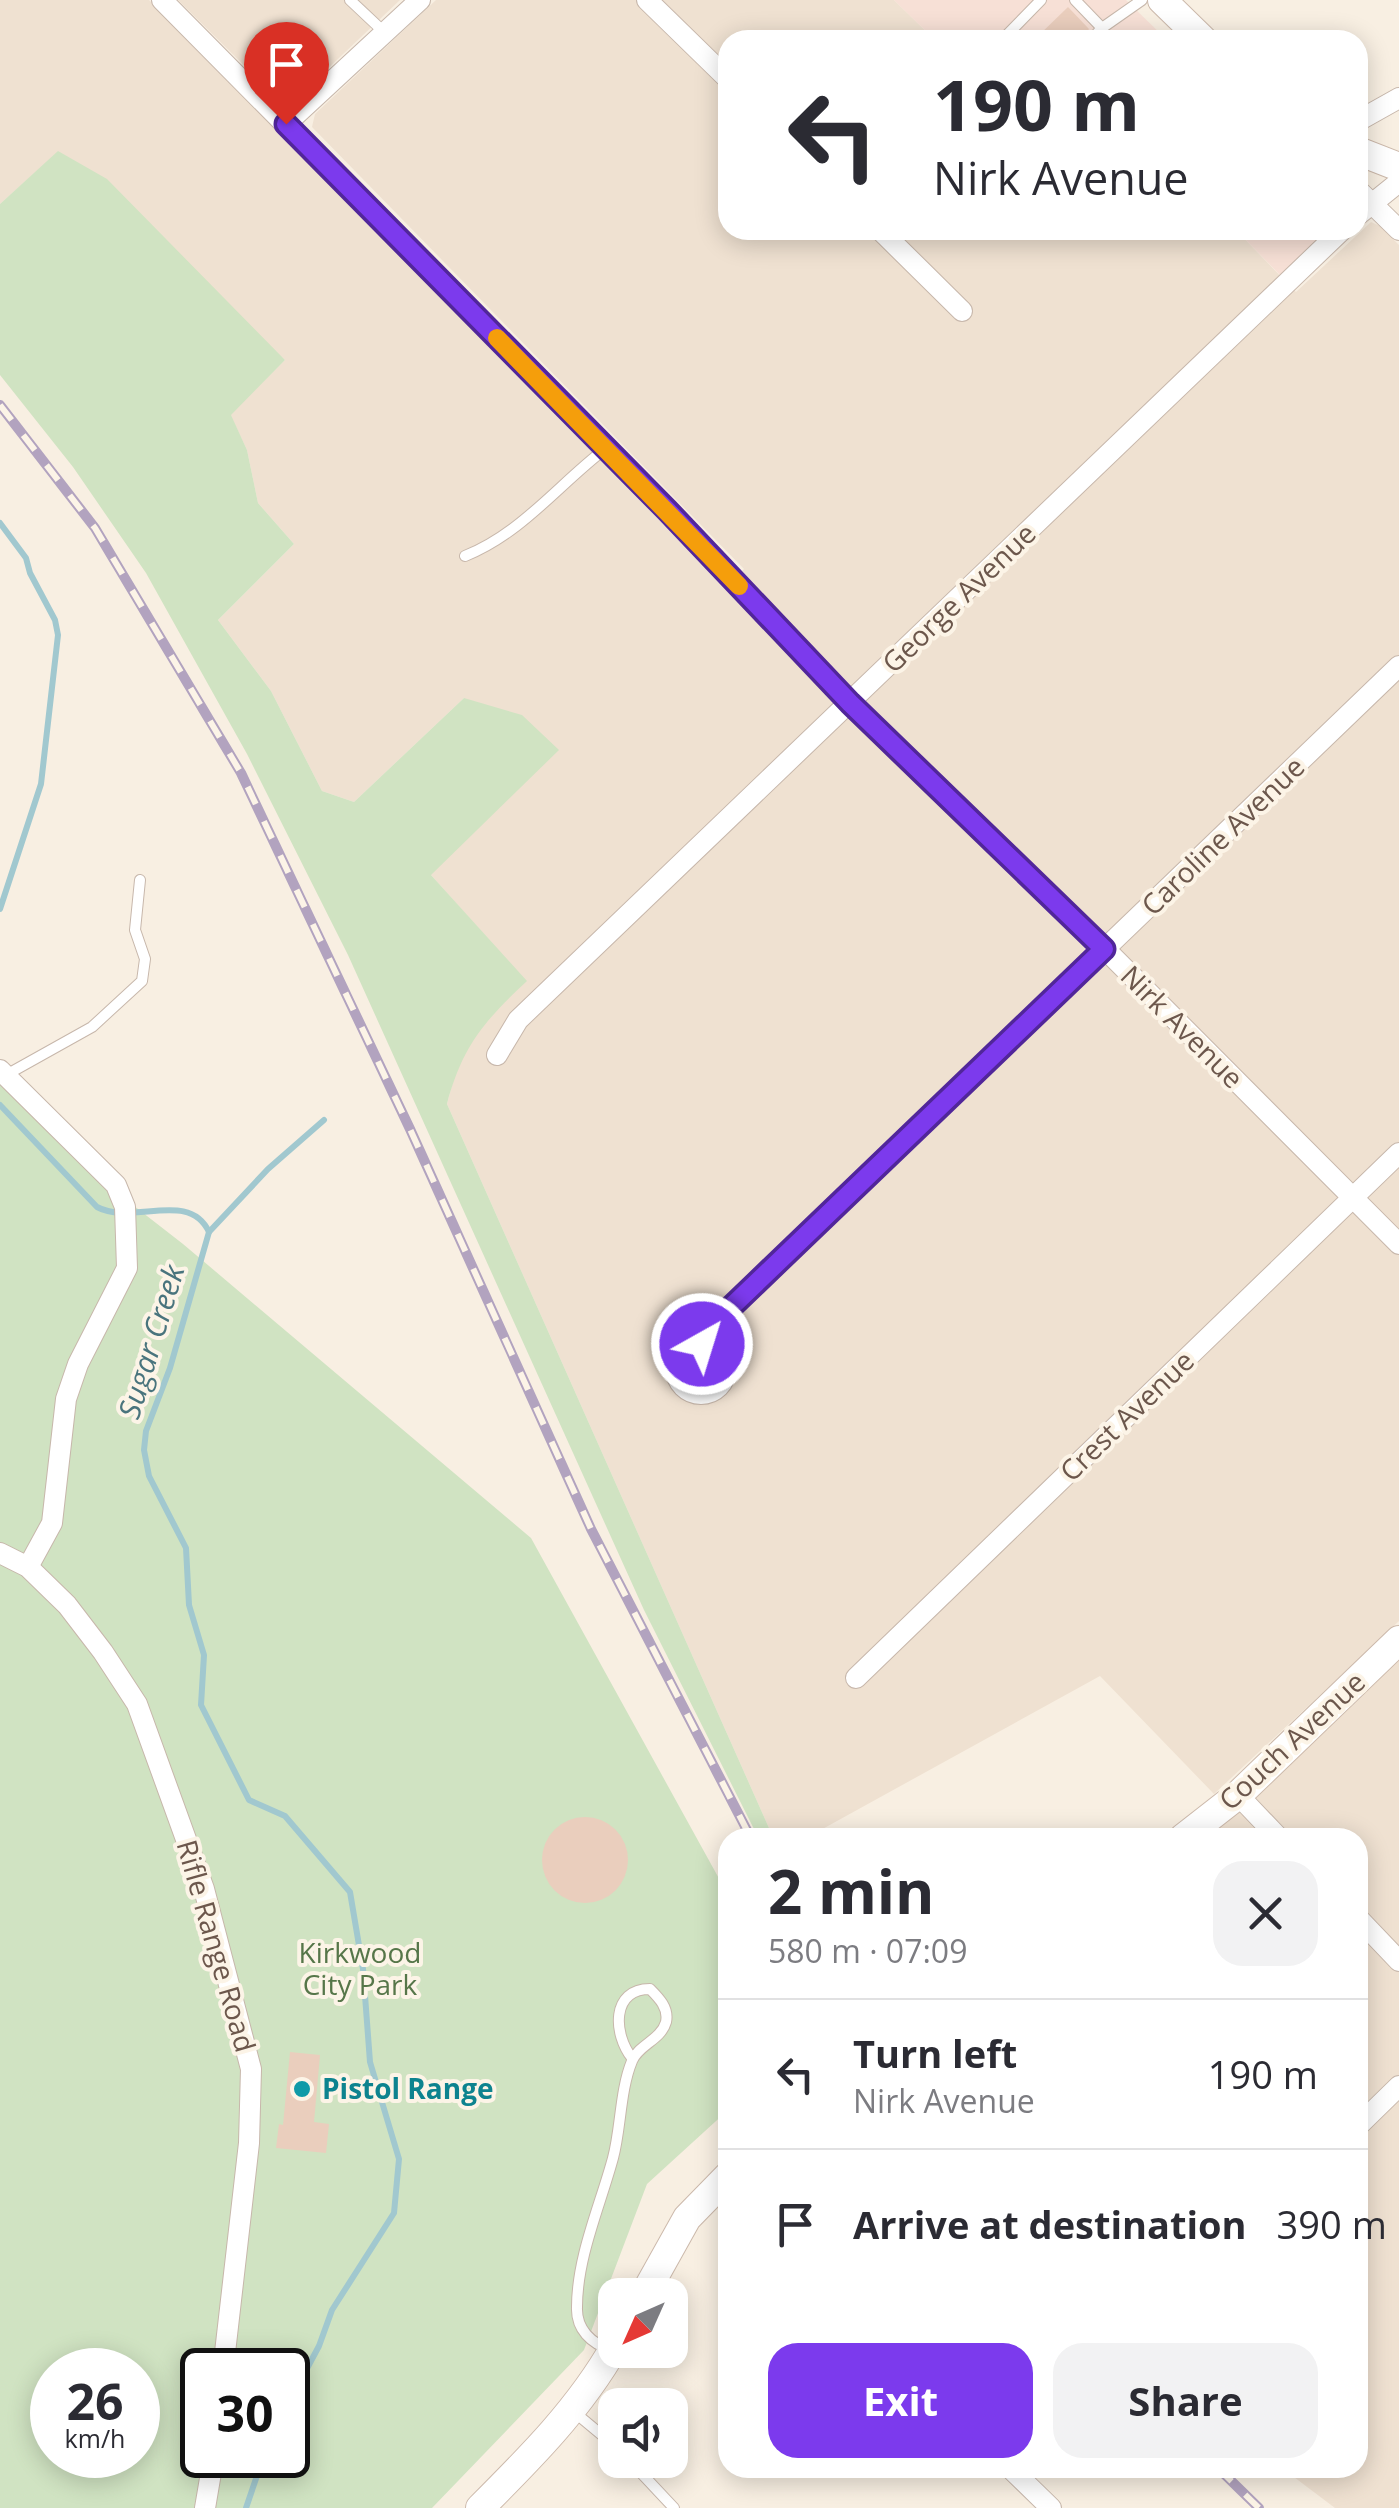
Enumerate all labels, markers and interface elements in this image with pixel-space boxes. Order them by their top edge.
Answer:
pin [244,22,329,125]
icon: arrive [259,37,314,92]
text: 190 m [933,56,1140,152]
icon: left [768,70,898,200]
text: Nirk Avenue [933,147,1189,208]
street label: George Avenue [873,514,1043,680]
street label: Caroline Avenue [1132,748,1312,923]
street label: Nirk Avenue [1113,957,1252,1096]
water label: Sugar Creek [108,1258,194,1423]
position arrow [650,1292,754,1396]
street label: Crest Avenue [1051,1342,1202,1489]
street label: Couch Avenue [1210,1663,1373,1818]
street label: Rifle Range Road [169,1835,265,2056]
text: 2 min [768,1850,935,1932]
button: close [1213,1861,1318,1966]
text: 580 m · 07:09 [768,1929,967,1972]
park label: Kirkwood City Park [299,1933,421,2003]
text: Turn left [853,2027,1017,2079]
icon: left [768,2047,823,2102]
text: 190 m [1208,2048,1318,2100]
place label: Pistol Range [322,2069,494,2107]
marker: Pistol Range [291,2078,313,2100]
text: Nirk Avenue [853,2079,1035,2122]
icon: arrive [768,2197,823,2252]
text: Arrive at destination [853,2198,1247,2250]
text: 390 m [1277,2198,1387,2250]
north arrow [598,2278,688,2368]
map controls [598,2278,688,2478]
button: Exit [768,2343,1033,2458]
button: Share [1053,2343,1318,2458]
speed limit sign: 30 [180,2348,310,2478]
text: 26 [66,2367,124,2435]
button: sound [598,2388,688,2478]
text: km/h [65,2421,125,2455]

